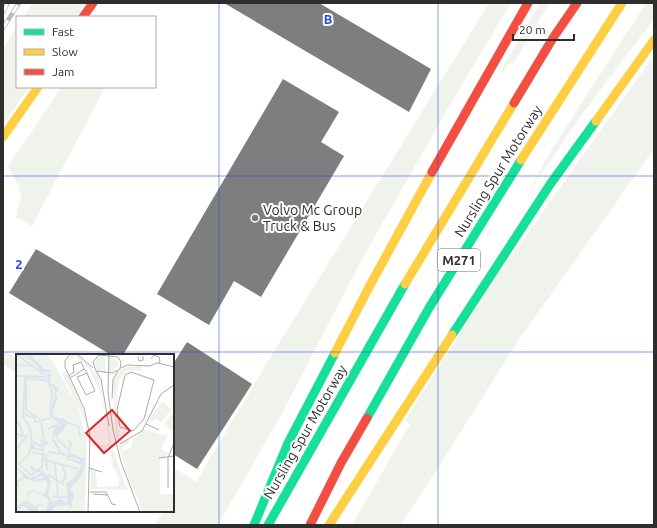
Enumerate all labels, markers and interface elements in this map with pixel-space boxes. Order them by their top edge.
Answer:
text: B [324,12,333,26]
legend [16,16,156,88]
scale bar [513,16,574,42]
text: 20 m [519,23,546,36]
text: Fast [52,25,74,38]
text: Slow [52,45,78,58]
text: Jam [52,65,74,78]
street label: Nursling Spur Motorway [451,102,545,240]
place label: Volvo Mc Group Truck & Bus [263,202,362,234]
marker: Volvo Mc Group Truck & Bus [250,213,260,223]
road number: M271 [438,249,480,271]
text: 2 [15,257,23,271]
inset map [16,354,174,512]
street label: Nursling Spur Motorway [260,362,350,502]

